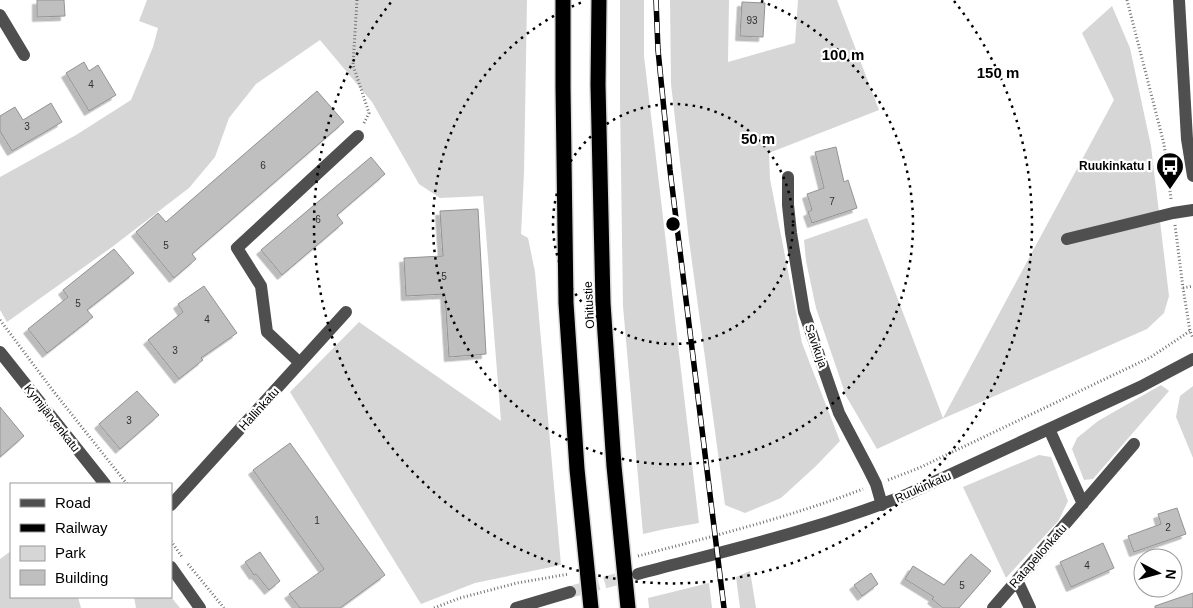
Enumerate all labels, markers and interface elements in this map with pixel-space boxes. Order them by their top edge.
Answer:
house number: 93 [746,15,758,26]
text: 100 m [822,46,864,63]
text: 150 m [977,64,1019,81]
house number: 4 [88,79,94,90]
house number: 3 [24,121,30,132]
text: 50 m [741,130,775,147]
bus stop icon: Ruukinkatu I [1155,151,1185,190]
place label: Ruukinkatu I [1079,159,1151,173]
house number: 6 [260,160,266,171]
house number: 7 [829,196,835,207]
house number: 6 [315,214,321,225]
centre of rings [664,215,682,233]
house number: 5 [163,240,169,251]
house number: 5 [441,271,447,282]
street label: Ohitustie [581,281,597,329]
house number: 5 [75,298,81,309]
house number: 4 [204,314,210,325]
street label: Savikuja [802,322,830,370]
house number: 3 [172,345,178,356]
street label: Kymijärvenkatu [21,381,83,455]
street label: Hallinkatu [236,385,282,433]
house number: 3 [126,415,132,426]
street label: Ruukinkatu [893,468,953,506]
legend [10,483,172,598]
text: Road [55,494,91,511]
house number: 1 [314,515,320,526]
text: Railway [55,519,108,536]
street label: Ratapellonkatu [1006,521,1070,591]
house number: 2 [1165,522,1171,533]
text: Park [55,544,86,561]
north arrow [1133,548,1183,598]
house number: 4 [1084,560,1090,571]
text: N [1162,568,1179,580]
text: Building [55,569,108,586]
house number: 5 [959,580,965,591]

